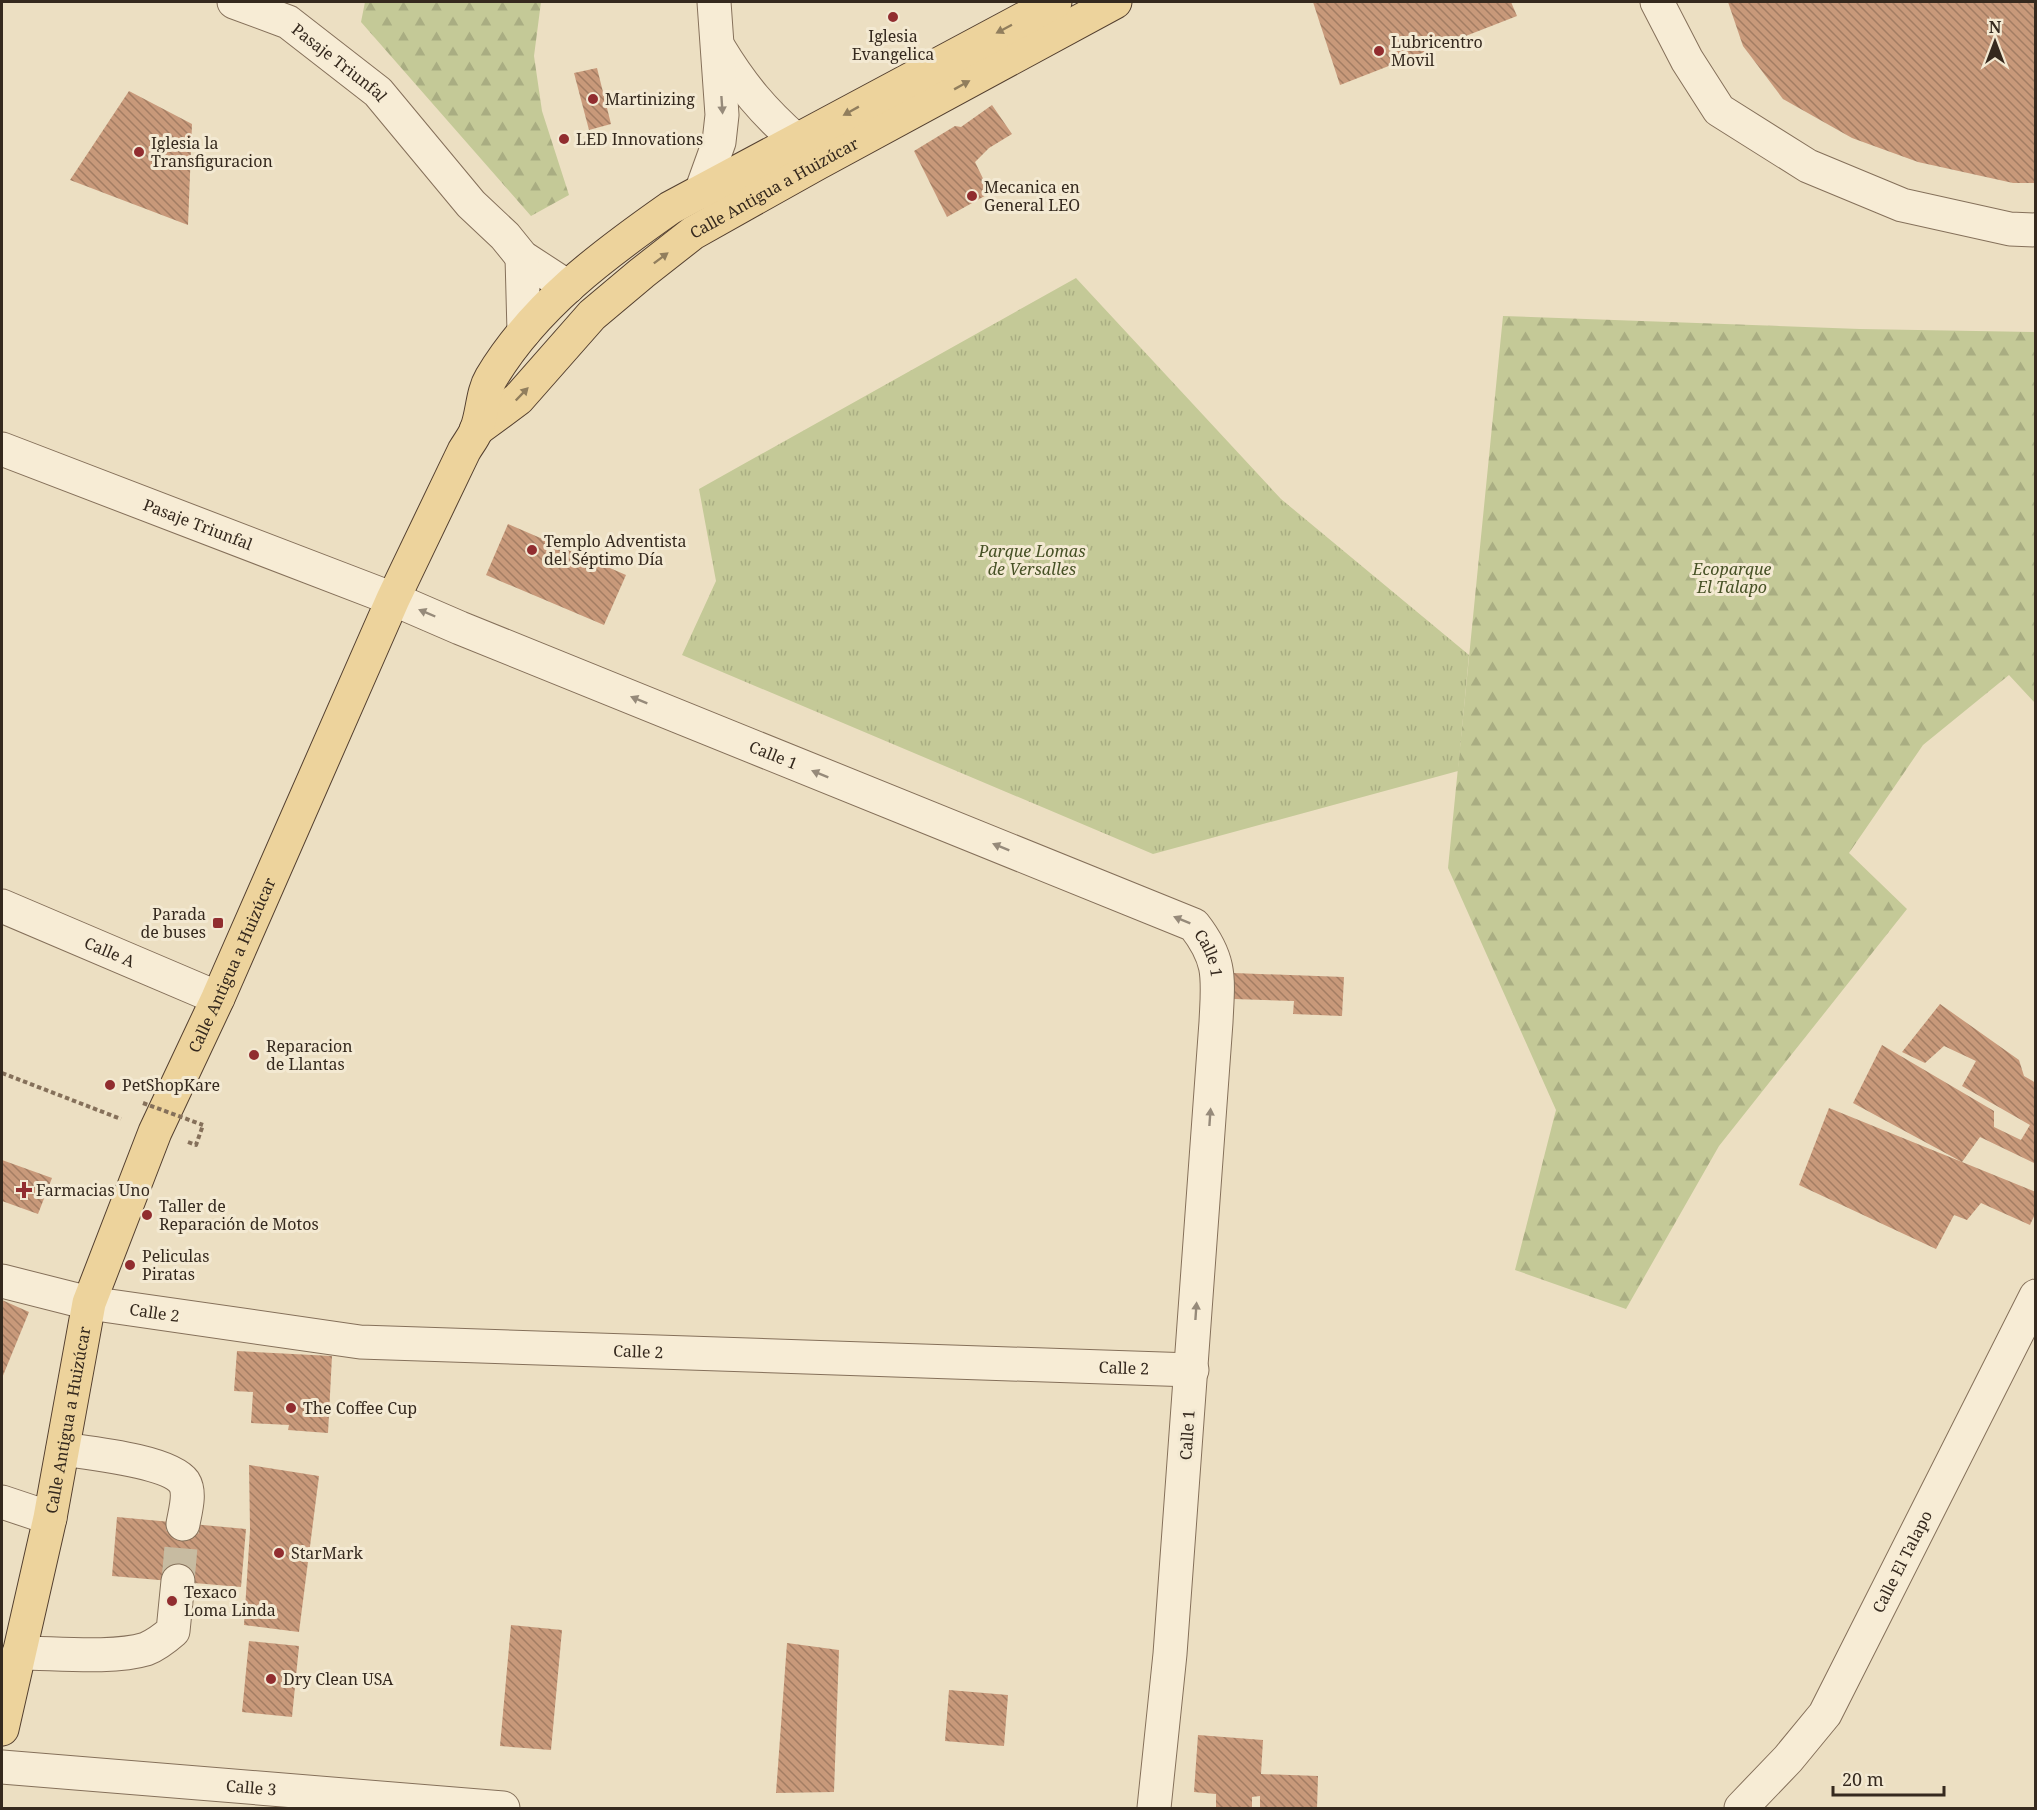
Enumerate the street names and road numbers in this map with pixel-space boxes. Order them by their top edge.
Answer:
street label: Pasaje Triunfal [287,18,392,106]
street label: Calle Antigua a Huizúcar [686,132,863,244]
street label: Pasaje Triunfal [140,493,256,555]
street label: Calle 1 [746,735,801,775]
street label: Calle Antigua a Huizúcar [183,874,281,1056]
street label: Calle 1 [1189,925,1228,978]
street label: Calle A [81,931,139,973]
street label: Calle 2 [128,1298,181,1327]
street label: Calle Antigua a Huizúcar [40,1324,96,1515]
street label: Calle 2 [613,1340,664,1363]
street label: Calle 2 [1098,1356,1150,1380]
street label: Calle 1 [1174,1409,1200,1461]
street label: Calle El Talapo [1867,1507,1937,1616]
street label: Calle 3 [225,1774,277,1800]

